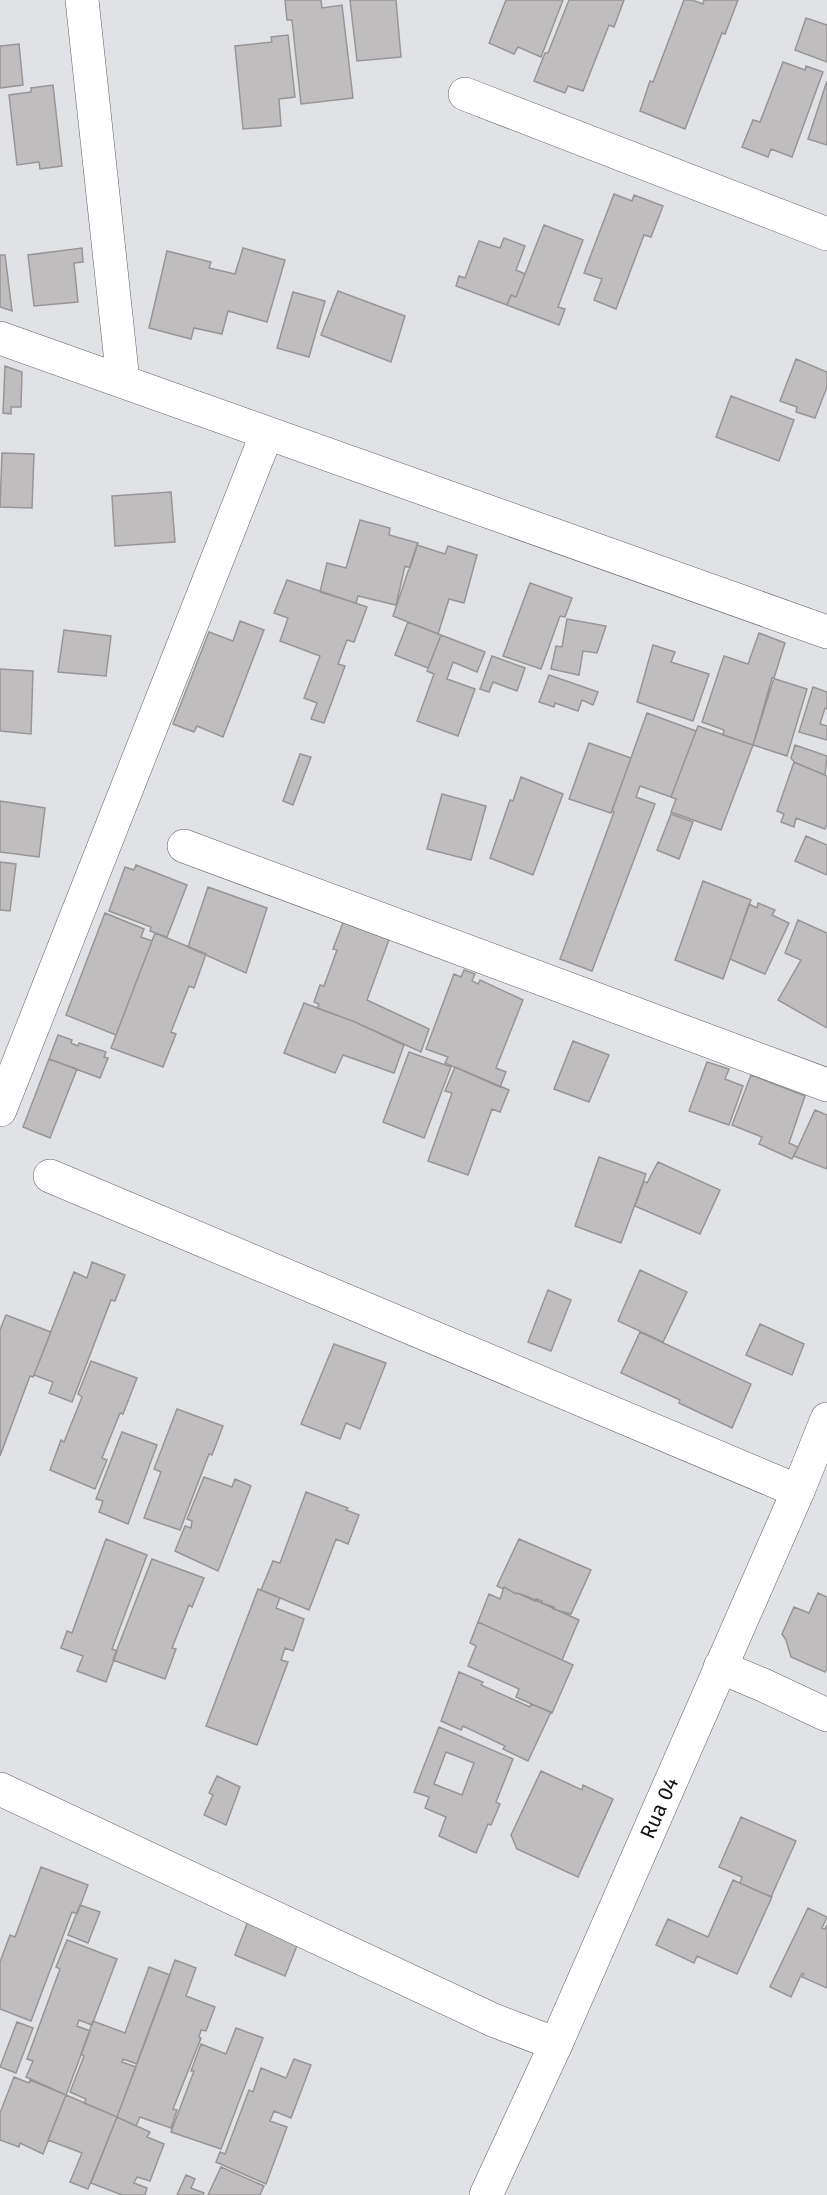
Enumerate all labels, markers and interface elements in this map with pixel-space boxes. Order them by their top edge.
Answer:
street label: Rua 04 [634,1773,684,1843]

